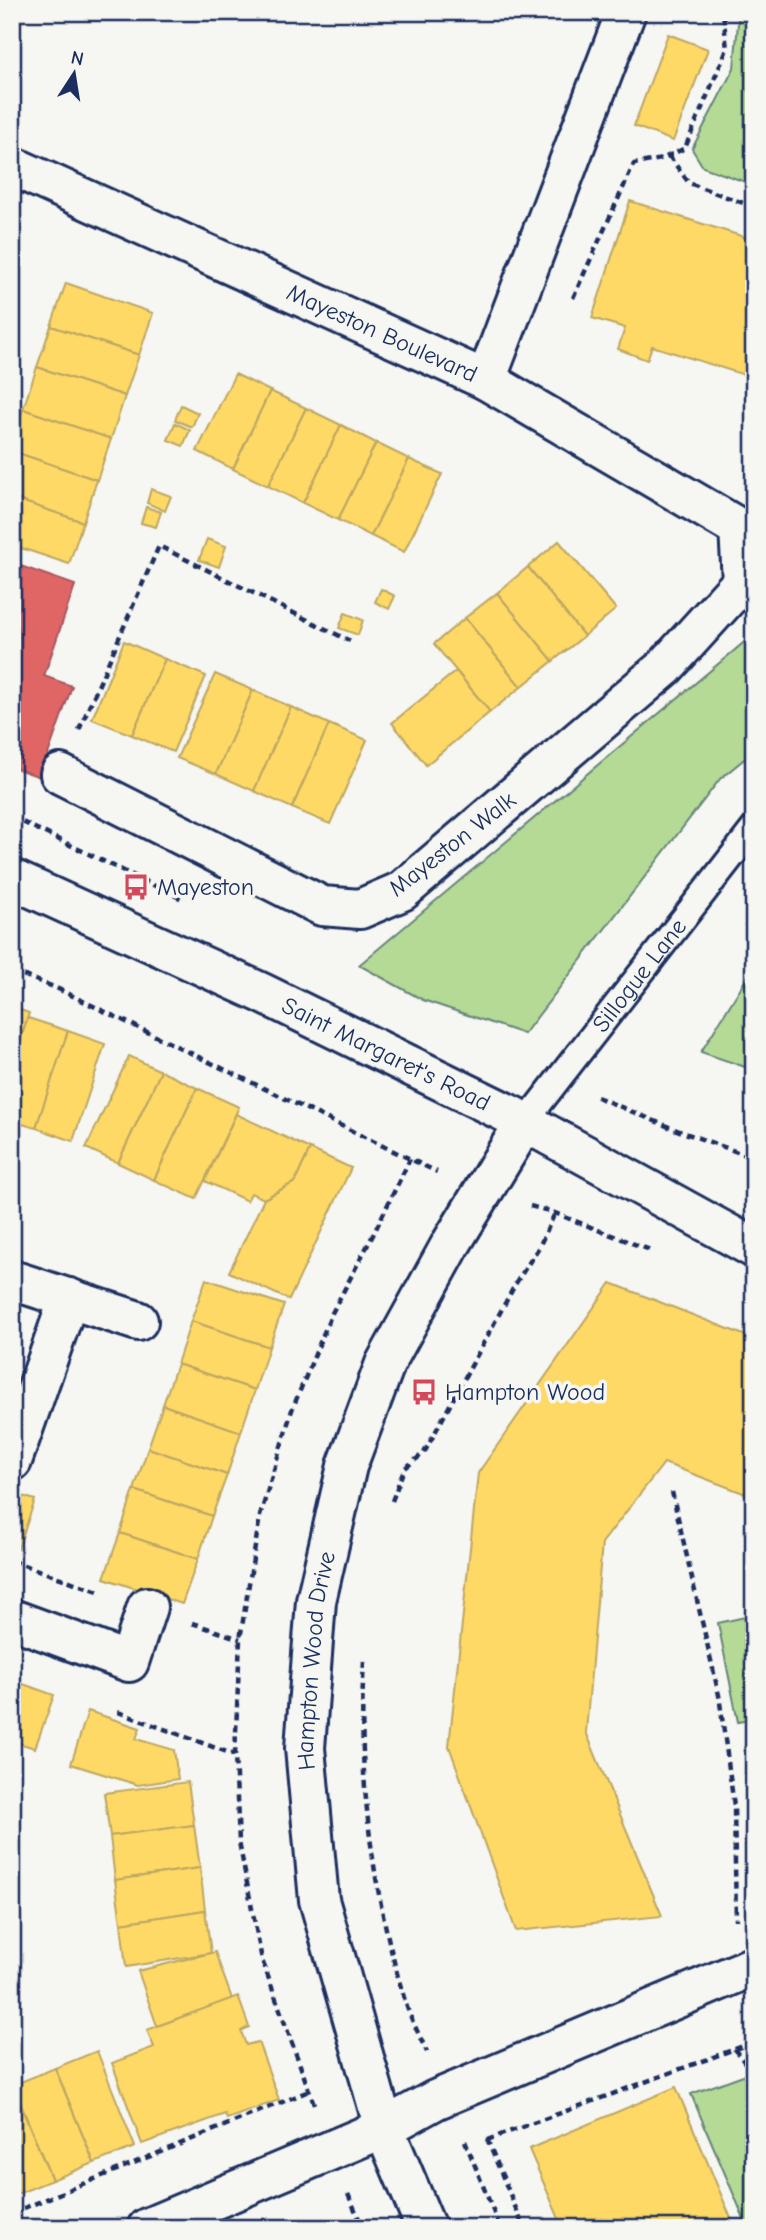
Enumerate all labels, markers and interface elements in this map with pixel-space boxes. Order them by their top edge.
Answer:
north arrow [38,38,108,108]
text: N [69,46,86,70]
street label: Mayeston Boulevard [283,278,482,388]
street label: Mayeston Walk [383,785,521,902]
bus stop icon: Mayeston [121,872,151,902]
place label: Mayeston [157,873,254,901]
street label: Sillogue Lane [586,913,692,1038]
street label: Saint Margaret's Road [277,991,495,1117]
bus stop icon: Hampton Wood [409,1377,439,1407]
place label: Hampton Wood [445,1378,605,1406]
street label: Hampton Wood Drive [291,1549,341,1771]

